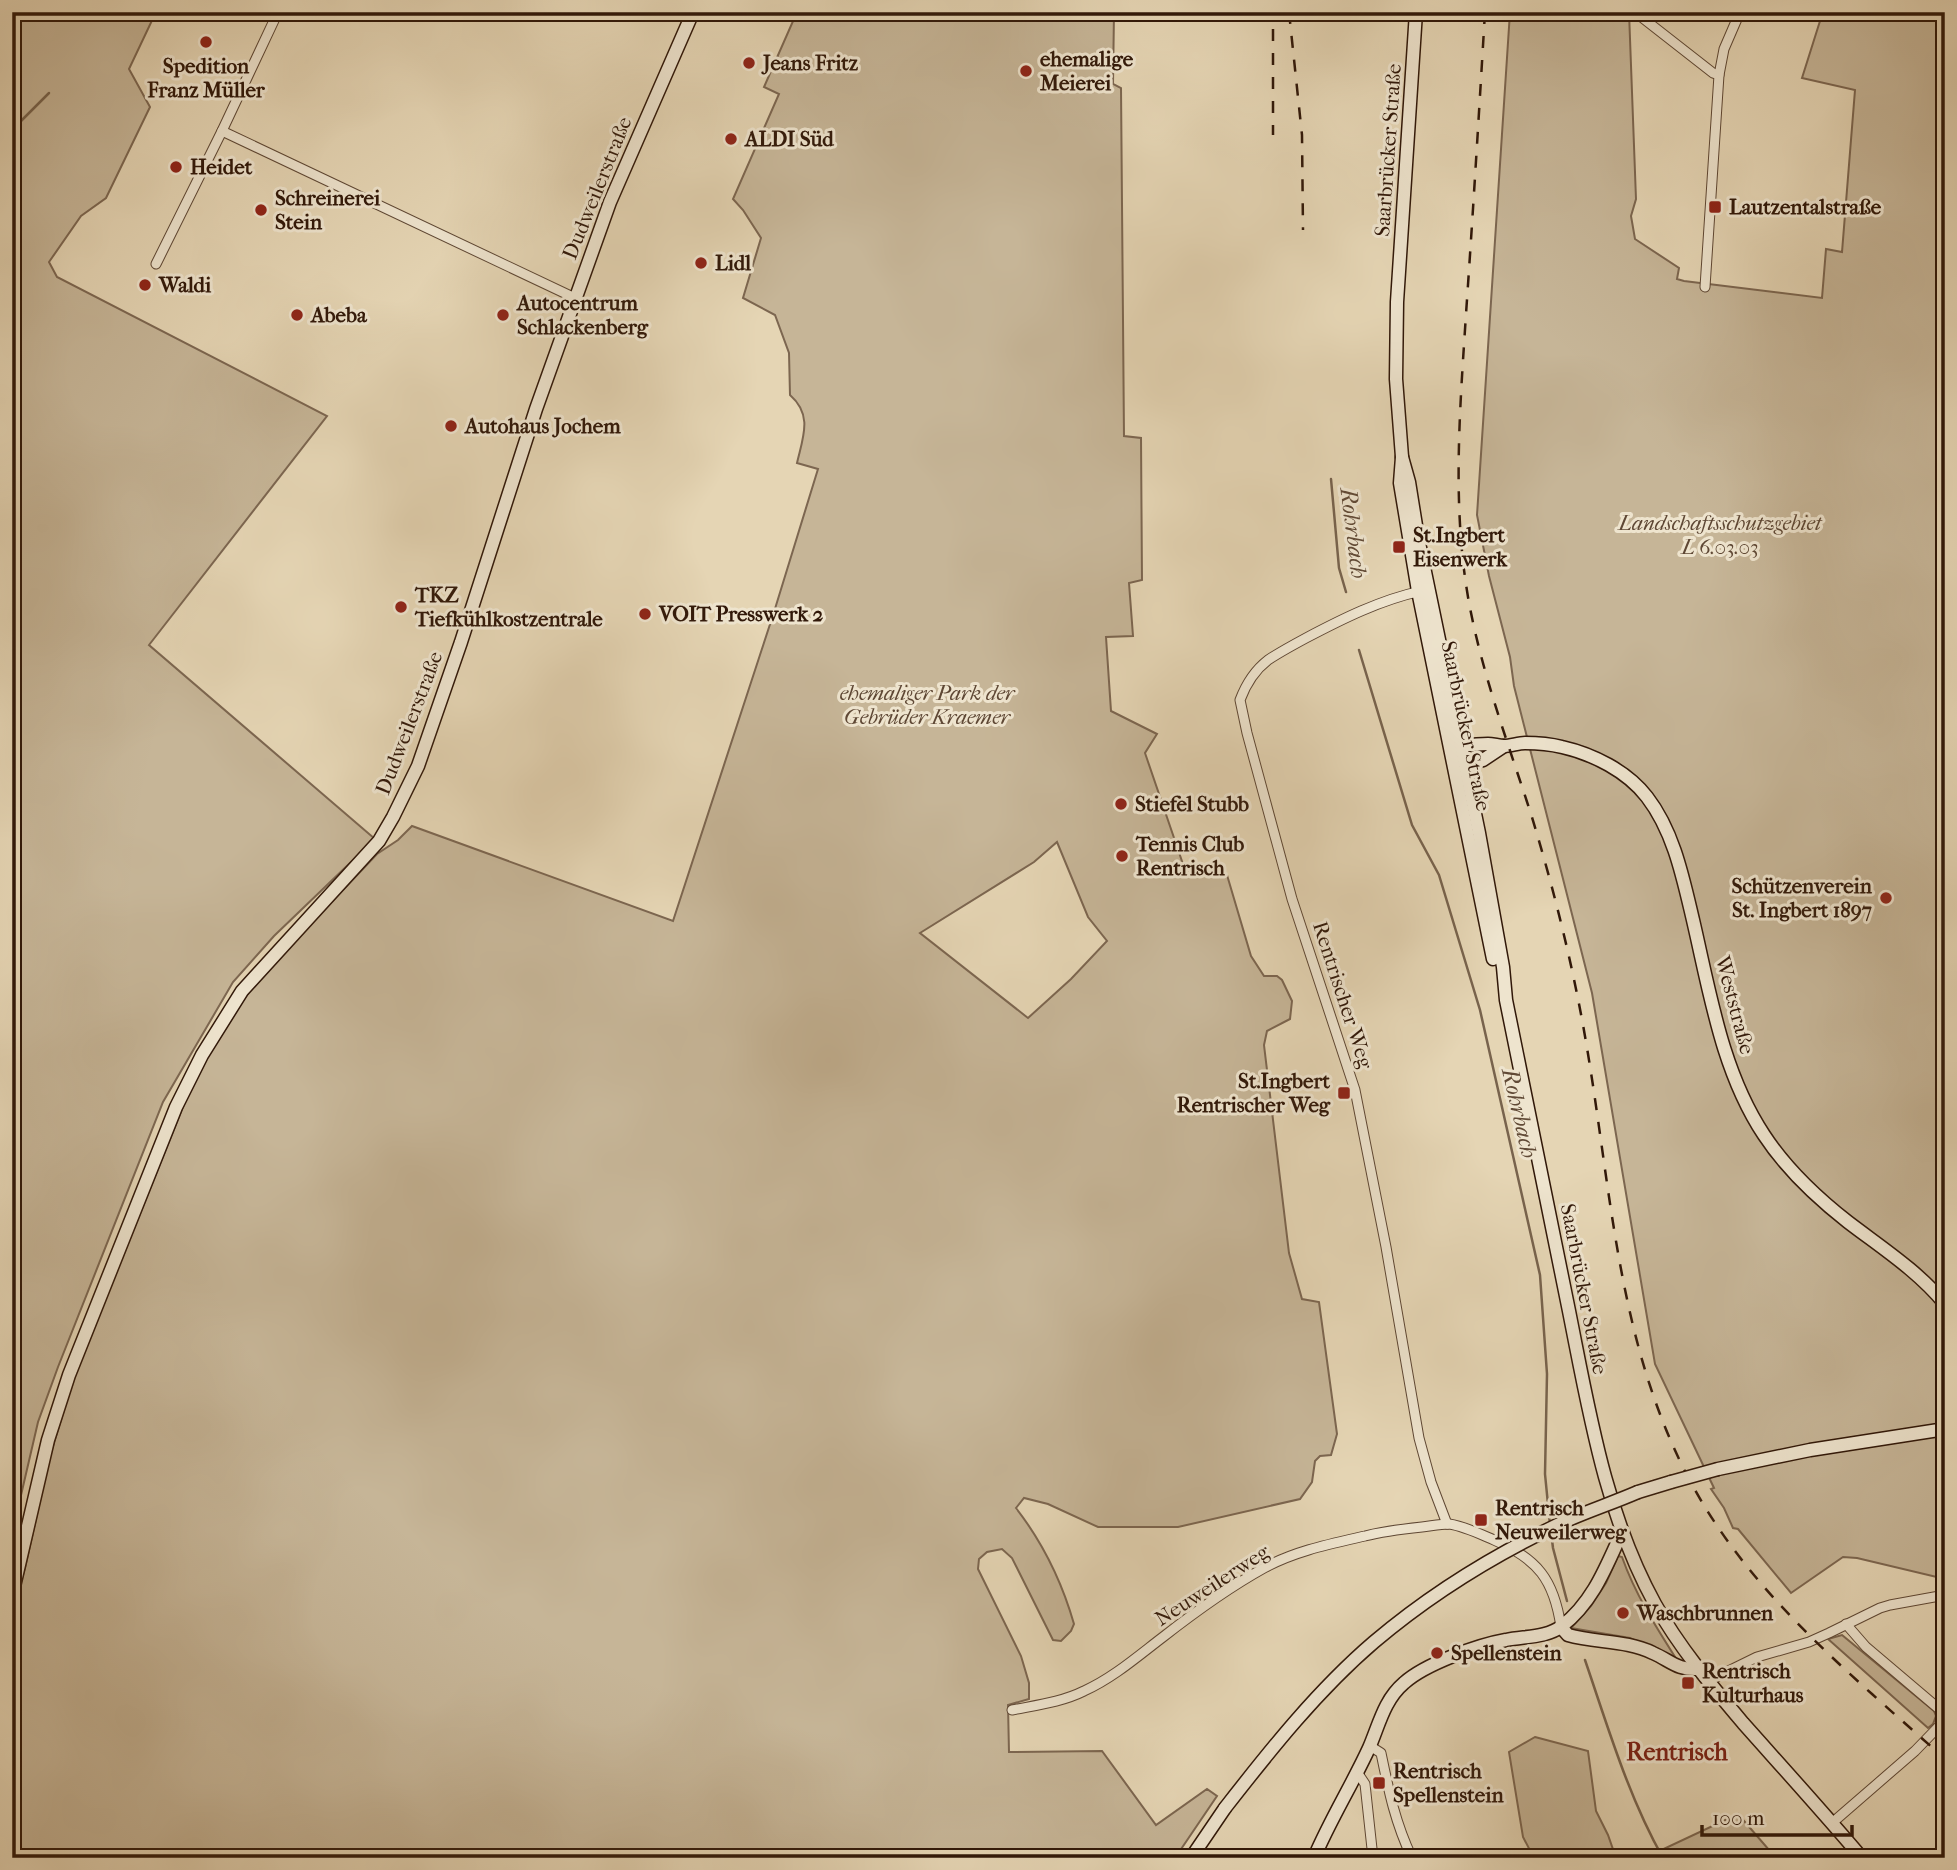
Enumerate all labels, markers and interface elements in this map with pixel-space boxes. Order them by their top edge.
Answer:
marker: Spedition Franz Müller [198,34,214,50]
place label: ehemalige Meierei [1039,47,1134,95]
place label: Jeans Fritz [761,51,859,75]
place label: Spedition Franz Müller [146,54,266,102]
marker: Jeans Fritz [741,55,757,71]
marker: ehemalige Meierei [1018,63,1034,79]
street label: Saarbrücker Straße [1370,63,1406,237]
street label: Dudweilerstraße [557,113,637,263]
place label: ALDI Süd [743,127,834,151]
marker: ALDI Süd [723,131,739,147]
place label: Heidet [190,155,253,179]
marker: Heidet [168,159,184,175]
place label: Schreinerei Stein [275,186,381,234]
place label: Lautzentalstraße [1729,195,1882,219]
marker: Lautzentalstraße [1707,199,1723,215]
marker: Schreinerei Stein [253,202,269,218]
place label: Lidl [715,251,751,275]
marker: Lidl [693,255,709,271]
place label: Waldi [158,273,212,297]
marker: Waldi [137,277,153,293]
place label: Autocentrum Schlackenberg [515,291,649,339]
place label: Abeba [309,303,368,327]
marker: Abeba [289,307,305,323]
marker: Autocentrum Schlackenberg [495,307,511,323]
place label: Autohaus Jochem [463,414,621,438]
marker: Autohaus Jochem [443,418,459,434]
water label: Rohrbach [1334,484,1372,580]
park label: Landschaftsschutzgebiet L 6.03.03 [1617,511,1823,559]
place label: St.Ingbert Eisenwerk [1413,523,1508,571]
marker: St.Ingbert Eisenwerk [1391,539,1407,555]
place label: TKZ Tiefkühlkostzentrale [414,583,603,631]
marker: TKZ Tiefkühlkostzentrale [393,599,409,615]
place label: VOIT Presswerk 2 [658,602,823,626]
marker: VOIT Presswerk 2 [637,606,653,622]
street label: Saarbrücker Straße [1436,639,1496,813]
street label: Dudweilerstraße [371,648,447,798]
park label: ehemaliger Park der Gebrüder Kraemer [840,681,1016,729]
place label: Stiefel Stubb [1135,792,1249,816]
marker: Stiefel Stubb [1113,796,1129,812]
place label: Tennis Club Rentrisch [1135,832,1244,880]
marker: Tennis Club Rentrisch [1114,848,1130,864]
place label: Schützenverein St. Ingbert 1897 [1732,874,1873,922]
marker: Schützenverein St. Ingbert 1897 [1878,890,1894,906]
street label: Rentrischer Weg [1308,918,1378,1072]
street label: Weststraße [1710,952,1760,1057]
water label: Rohrbach [1496,1064,1543,1161]
place label: St.Ingbert Rentrischer Weg [1177,1069,1331,1117]
marker: St.Ingbert Rentrischer Weg [1336,1085,1352,1101]
street label: Saarbrücker Straße [1556,1202,1612,1376]
place label: Rentrisch Neuweilerweg [1495,1496,1627,1544]
marker: Rentrisch Neuweilerweg [1473,1512,1489,1528]
street label: Neuweilerweg [1150,1539,1274,1631]
place label: Waschbrunnen [1636,1601,1774,1625]
marker: Waschbrunnen [1615,1605,1631,1621]
place label: Spellenstein [1451,1641,1562,1665]
marker: Spellenstein [1429,1645,1445,1661]
place label: Rentrisch Kulturhaus [1702,1659,1804,1707]
marker: Rentrisch Kulturhaus [1680,1675,1696,1691]
district label: Rentrisch [1626,1738,1728,1766]
place label: Rentrisch Spellenstein [1393,1759,1504,1807]
marker: Rentrisch Spellenstein [1371,1775,1387,1791]
scale bar [1702,1793,1852,1837]
text: 100 m [1712,1806,1765,1830]

